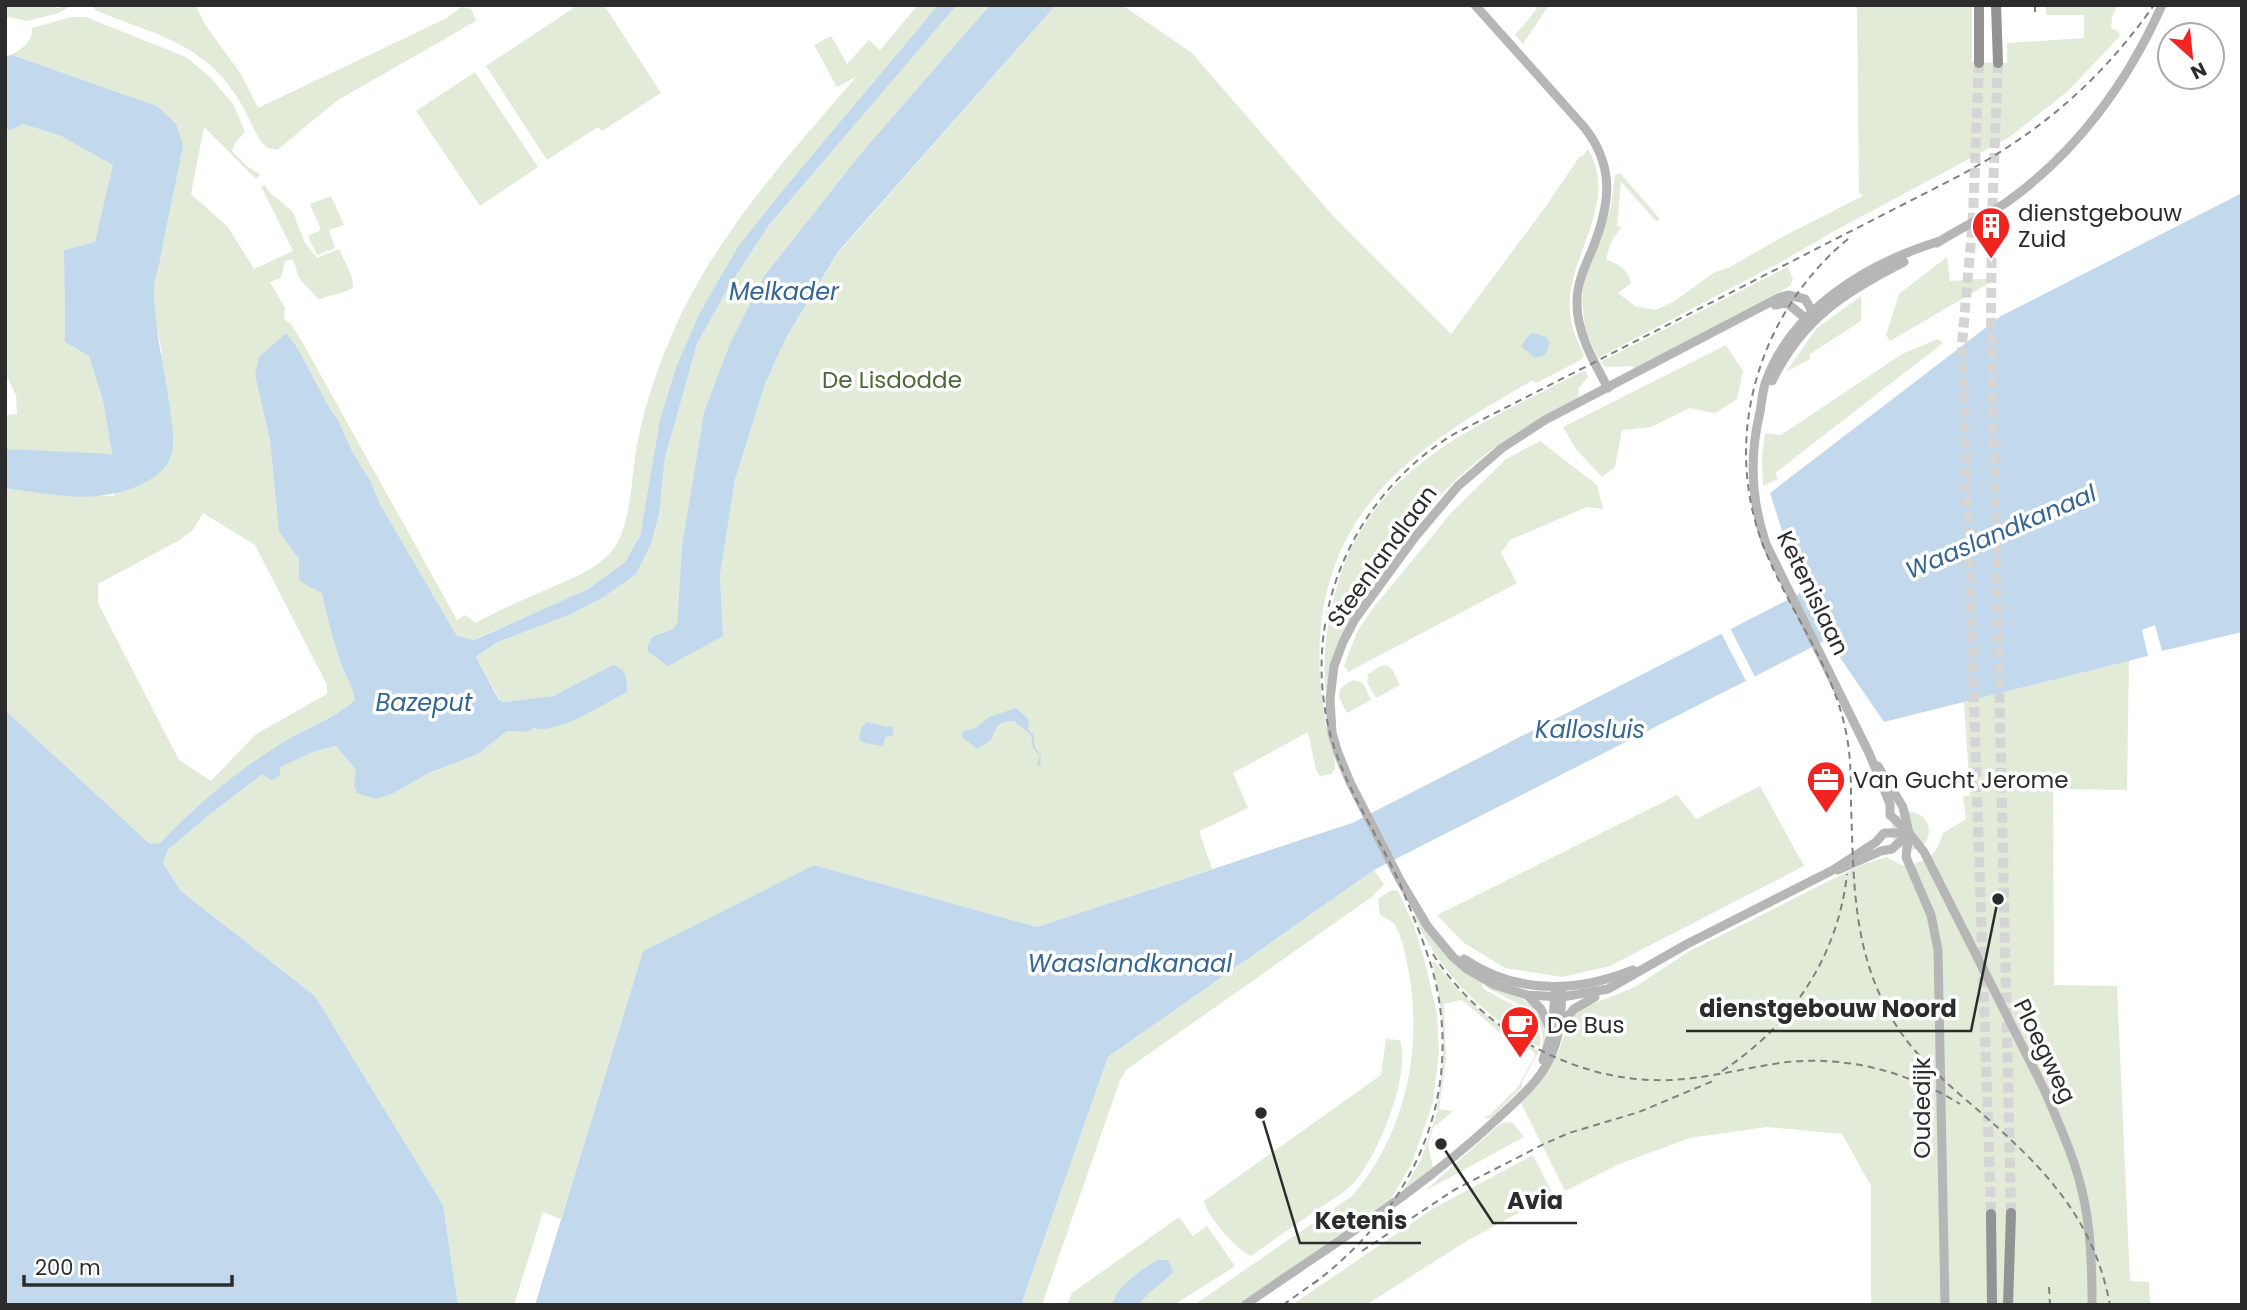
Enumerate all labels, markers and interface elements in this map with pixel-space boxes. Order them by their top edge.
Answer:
north arrow [2156,21,2226,91]
text: N [2186,55,2211,86]
place label: dienstgebouw Zuid [2018,197,2182,255]
building icon: dienstgebouw Zuid [1970,205,2012,260]
water label: Melkader [729,275,840,308]
park label: De Lisdodde [822,364,962,396]
water label: Waaslandkanaal [1900,476,2101,587]
street label: Steenlandlaan [1320,479,1444,633]
street label: Ketenislaan [1769,526,1857,660]
water label: Bazeput [375,686,474,719]
water label: Kallosluis [1535,713,1645,746]
office icon: Van Gucht Jerome [1805,759,1847,814]
place label: Van Gucht Jerome [1853,764,2068,796]
water label: Waaslandkanaal [1028,947,1232,980]
callout: dienstgebouw Noord [1686,986,1971,1031]
text: dienstgebouw Noord [1699,992,1957,1025]
street label: Ploegweg [2006,994,2084,1108]
cafe icon: De Bus [1499,1004,1541,1059]
place label: De Bus [1547,1009,1625,1041]
street label: Oudedijk [1906,1057,1938,1159]
callout: Avia [1493,1178,1577,1223]
text: Avia [1507,1184,1563,1217]
callout: Ketenis [1300,1198,1421,1243]
text: Ketenis [1315,1204,1407,1237]
scale bar [24,1244,233,1288]
text: 200 m [35,1253,101,1282]

